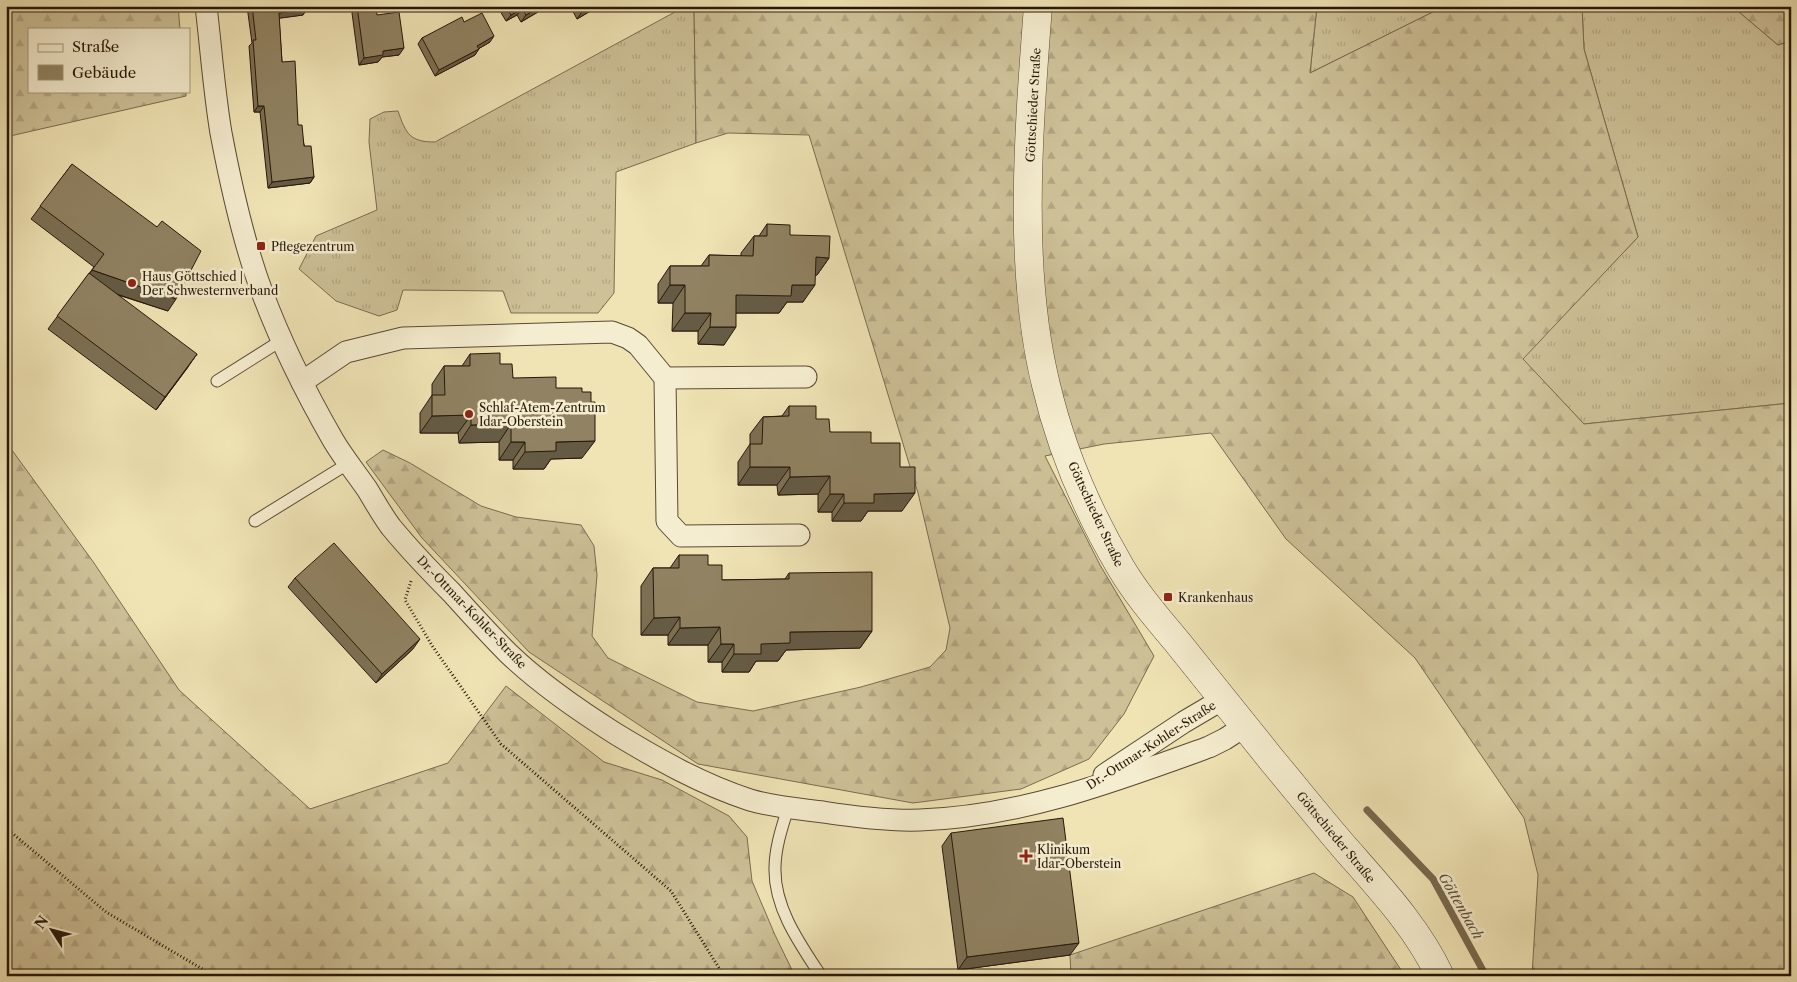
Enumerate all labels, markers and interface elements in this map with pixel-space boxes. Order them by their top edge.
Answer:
legend [28,28,190,92]
text: Straße [72,37,119,56]
street label: Göttschieder Straße [1023,47,1044,163]
text: Gebäude [72,63,136,82]
place label: Pflegezentrum [271,239,354,254]
marker: Pflegezentrum [255,240,267,252]
place label: Haus Göttschied | Der Schwesternverband [142,269,279,298]
marker: Haus Göttschied | Der Schwesternverband [126,277,138,289]
place label: Schlaf-Atem-Zentrum Idar-Oberstein [479,400,606,429]
marker: Schlaf-Atem-Zentrum Idar-Oberstein [463,408,475,420]
street label: Göttschieder Straße [1065,459,1127,569]
street label: Dr.-Ottmar-Kohler-Straße [414,552,530,672]
place label: Krankenhaus [1178,590,1253,605]
marker: Krankenhaus [1162,591,1174,603]
street label: Dr.-Ottmar-Kohler-Straße [1084,697,1219,792]
street label: Göttschieder Straße [1293,788,1379,886]
place label: Klinikum Idar-Oberstein [1037,842,1122,871]
marker: Klinikum Idar-Oberstein [1019,849,1033,863]
water label: Göttenbach [1435,869,1487,943]
north arrow [28,904,78,954]
text: N [31,912,52,933]

